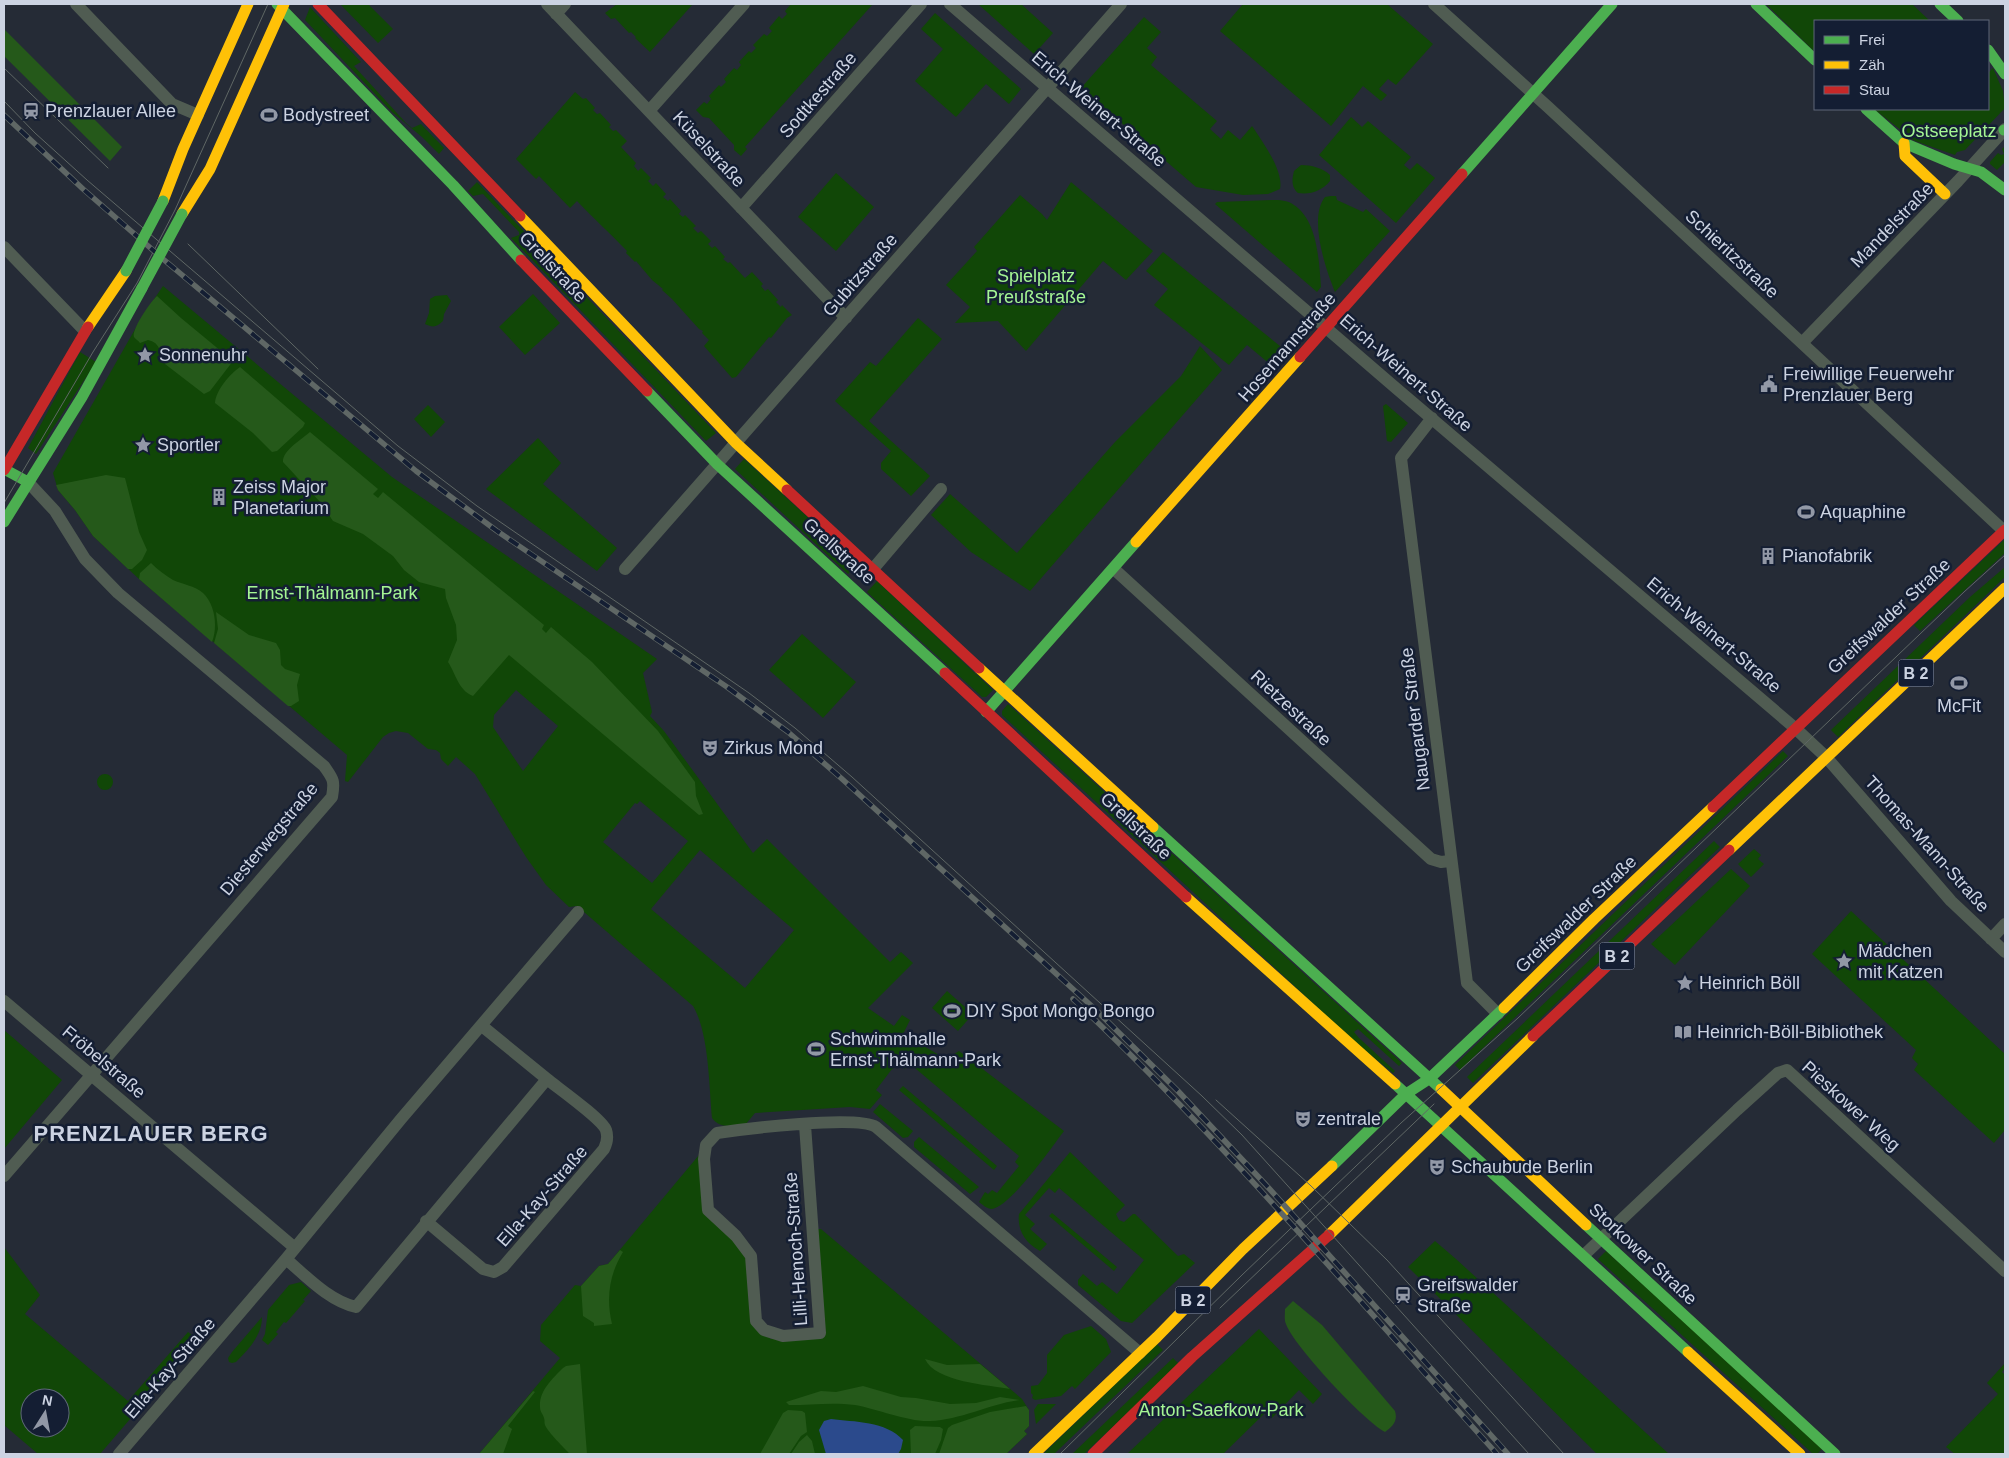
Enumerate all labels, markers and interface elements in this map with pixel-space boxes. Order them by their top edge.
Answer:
legend [1814,20,1989,110]
text: Frei [1859,31,1885,48]
street label: Erich-Weinert-Straße [1028,47,1170,171]
street label: Sodtkestraße [775,48,861,142]
text: Zäh [1859,56,1885,73]
text: Stau [1859,81,1890,98]
station icon: Prenzlauer Allee [21,101,41,121]
place label: Prenzlauer Allee [45,101,176,121]
sports icon: Bodystreet [259,105,279,125]
place label: Bodystreet [283,105,369,125]
street label: Küselstraße [669,107,749,191]
park label: Ostseeplatz [1901,121,1997,141]
street label: Mandelstraße [1847,178,1937,272]
street label: Schieritzstraße [1681,206,1783,302]
street label: Grellstraße [515,228,591,306]
street label: Gubitzstraße [819,230,901,320]
park label: Spielplatz Preußstraße [986,266,1086,307]
street label: Hosemannstraße [1234,288,1340,406]
street label: Erich-Weinert-Straße [1336,310,1476,436]
place icon: Sonnenuhr [135,345,155,365]
place label: Sonnenuhr [159,345,247,365]
place label: Freiwillige Feuerwehr Prenzlauer Berg [1783,364,1954,405]
public building icon: Freiwillige Feuerwehr Prenzlauer Berg [1759,374,1779,394]
place icon: Sportler [133,435,153,455]
place label: Sportler [157,435,220,455]
place label: Zeiss Major Planetarium [233,477,329,518]
building icon: Zeiss Major Planetarium [209,487,229,507]
sports icon: Aquaphine [1796,502,1816,522]
place label: Aquaphine [1820,502,1906,522]
street label: Grellstraße [799,514,879,588]
building icon: Pianofabrik [1758,546,1778,566]
place label: Pianofabrik [1782,546,1873,566]
street label: Greifswalder Straße [1824,554,1954,678]
street label: Erich-Weinert-Straße [1643,573,1785,697]
park label: Ernst-Thälmann-Park [246,583,419,603]
street label: Naugarder Straße [1396,646,1434,792]
road number: B 2 [1898,660,1934,686]
street label: Rietzestraße [1247,666,1335,750]
sports icon: McFit [1949,673,1969,693]
place label: McFit [1937,696,1981,716]
theatre icon: Zirkus Mond [700,738,720,758]
place label: Zirkus Mond [724,738,823,758]
street label: Thomas-Mann-Straße [1861,772,1993,916]
street label: Diesterwegstraße [216,779,322,899]
street label: Grellstraße [1097,788,1175,864]
street label: Greifswalder Straße [1511,851,1641,977]
place label: Mädchen mit Katzen [1858,941,1943,982]
road number: B 2 [1600,942,1634,969]
place icon: Mädchen mit Katzen [1834,951,1854,971]
place icon: Heinrich Böll [1675,973,1695,993]
place label: Heinrich Böll [1699,973,1800,993]
sports icon: DIY Spot Mongo Bongo [942,1001,962,1021]
place label: DIY Spot Mongo Bongo [966,1001,1155,1021]
street label: Fröbelstraße [58,1022,150,1102]
library icon: Heinrich-Böll-Bibliothek [1673,1022,1693,1042]
place label: Heinrich-Böll-Bibliothek [1697,1022,1884,1042]
place label: Schwimmhalle Ernst-Thälmann-Park [830,1029,1002,1070]
sports icon: Schwimmhalle Ernst-Thälmann-Park [806,1039,826,1059]
street label: Pieskower Weg [1798,1057,1904,1155]
theatre icon: zentrale [1293,1109,1313,1129]
place label: zentrale [1317,1109,1381,1129]
district label: PRENZLAUER BERG [33,1121,269,1146]
street label: Ella-Kay-Straße [493,1141,591,1251]
theatre icon: Schaubude Berlin [1427,1157,1447,1177]
place label: Schaubude Berlin [1451,1157,1593,1177]
street label: Lilli-Henoch-Straße [781,1171,811,1327]
street label: Storkower Straße [1585,1199,1701,1309]
place label: Greifswalder Straße [1417,1275,1518,1316]
station icon: Greifswalder Straße [1393,1285,1413,1305]
road number: B 2 [1176,1286,1210,1314]
street label: Ella-Kay-Straße [121,1313,219,1423]
north arrow [20,1388,70,1438]
text: N [41,1391,54,1409]
park label: Anton-Saefkow-Park [1138,1400,1305,1420]

